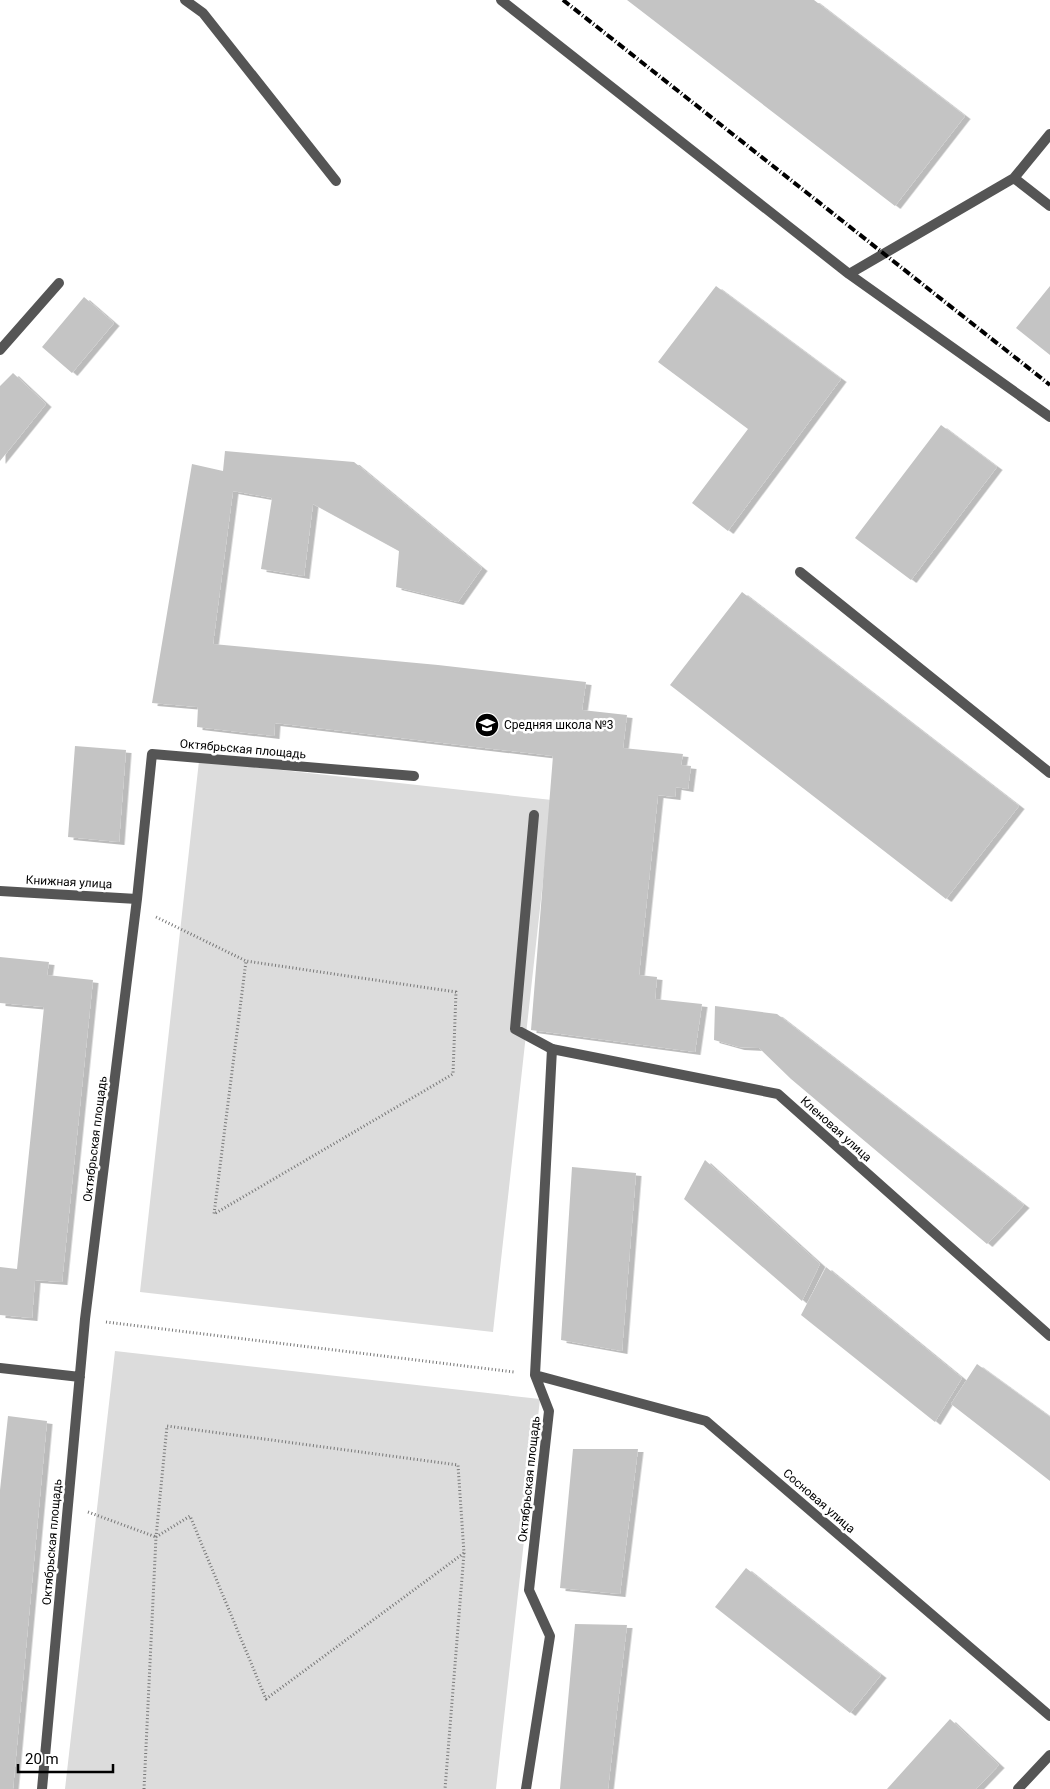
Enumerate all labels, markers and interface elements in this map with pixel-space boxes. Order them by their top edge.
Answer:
school or university icon: Средняя школа №3 [474,712,500,738]
place label: Средняя школа №3 [504,718,614,732]
street label: Октябрьская площадь [179,737,307,761]
street label: Книжная улица [25,873,113,891]
street label: Октябрьская площадь [80,1075,110,1203]
street label: Кленовая улица [798,1093,874,1165]
street label: Октябрьская площадь [515,1415,543,1543]
street label: Сосновая улица [780,1466,858,1536]
street label: Октябрьская площадь [40,1478,64,1606]
scale bar [18,1742,112,1774]
text: 20 m [25,1750,59,1768]

